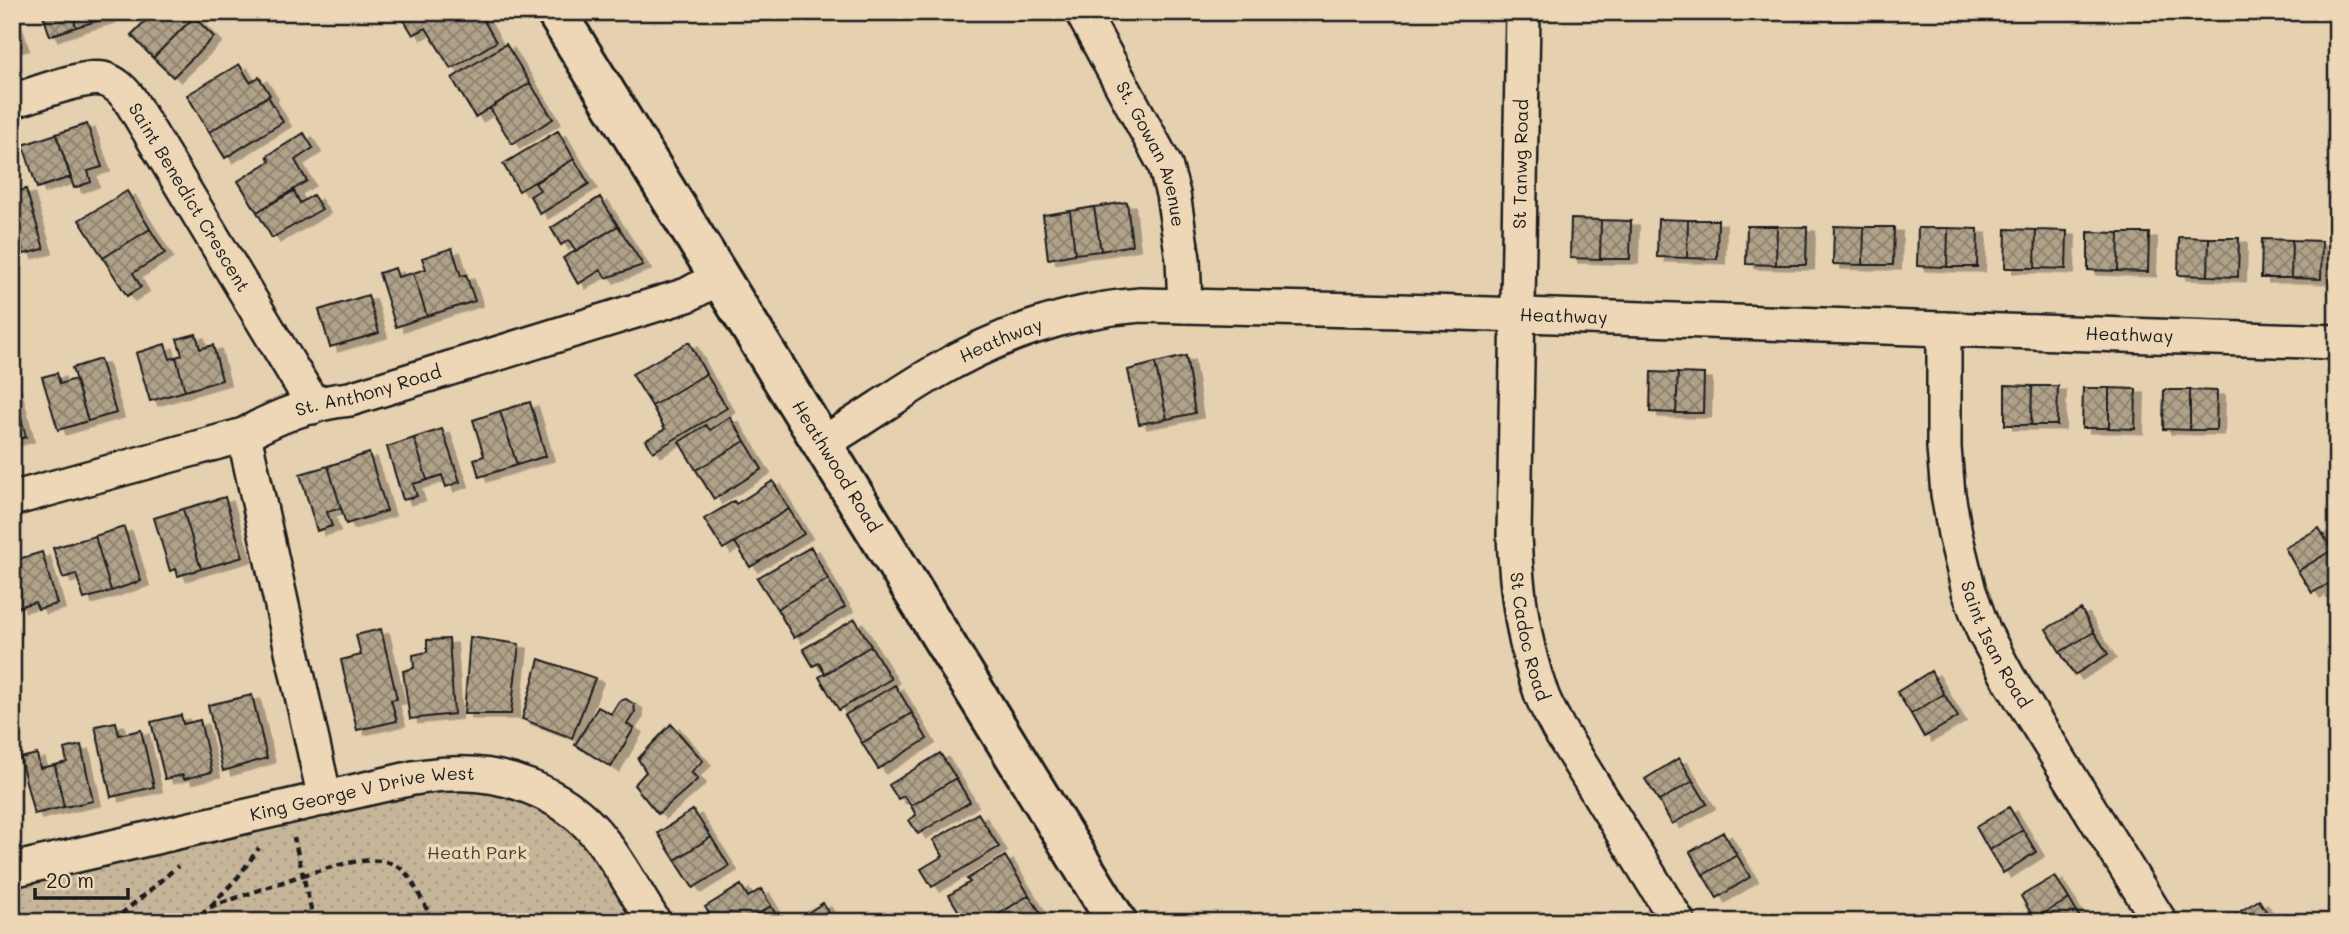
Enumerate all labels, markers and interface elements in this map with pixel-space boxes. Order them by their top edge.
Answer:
street label: St. Gowan Avenue [1111,77,1191,228]
street label: Saint Benedict Crescent [124,98,256,296]
street label: St Tanwg Road [1507,99,1533,229]
street label: Heathway [1519,302,1608,329]
street label: Heathway [955,312,1045,368]
street label: Heathway [2085,321,2174,348]
street label: St. Anthony Road [292,359,444,422]
street label: Heathwood Road [787,396,887,536]
street label: St Cadoc Road [1505,571,1556,704]
street label: Saint Isan Road [1956,578,2037,712]
street label: King George V Drive West [248,761,475,826]
park label: Heath Park [427,840,527,864]
scale bar [35,857,128,901]
text: 20 m [46,866,94,893]

